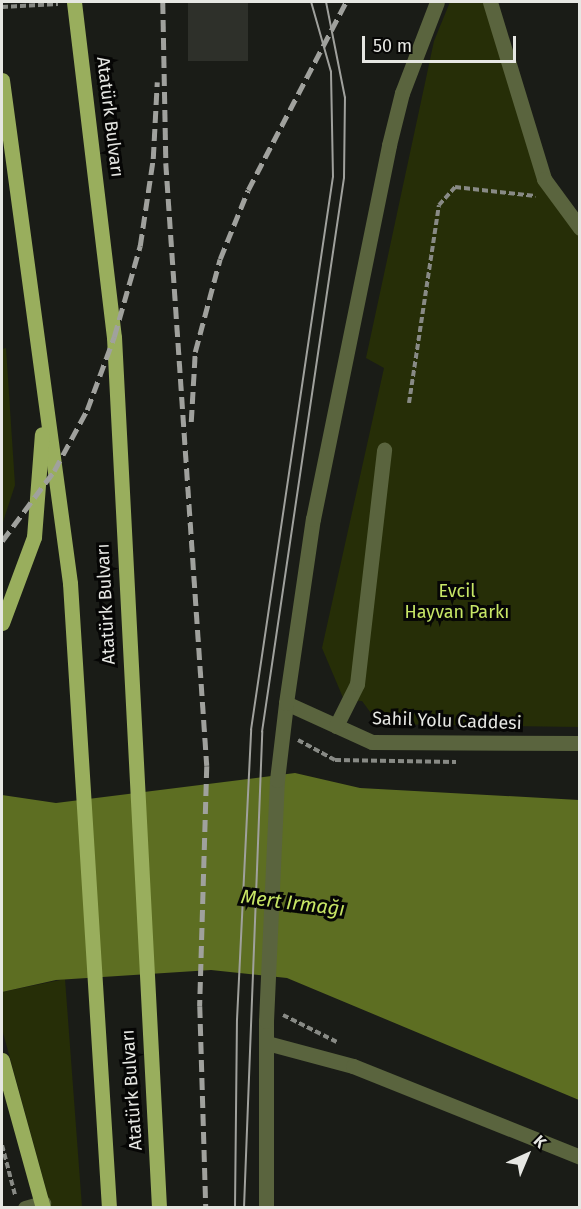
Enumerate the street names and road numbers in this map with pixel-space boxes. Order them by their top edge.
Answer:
street label: Atatürk Bulvarı [92,55,128,179]
street label: Atatürk Bulvarı [92,543,120,665]
street label: Sahil Yolu Caddesi [372,708,522,734]
street label: Atatürk Bulvarı [117,1029,147,1151]

